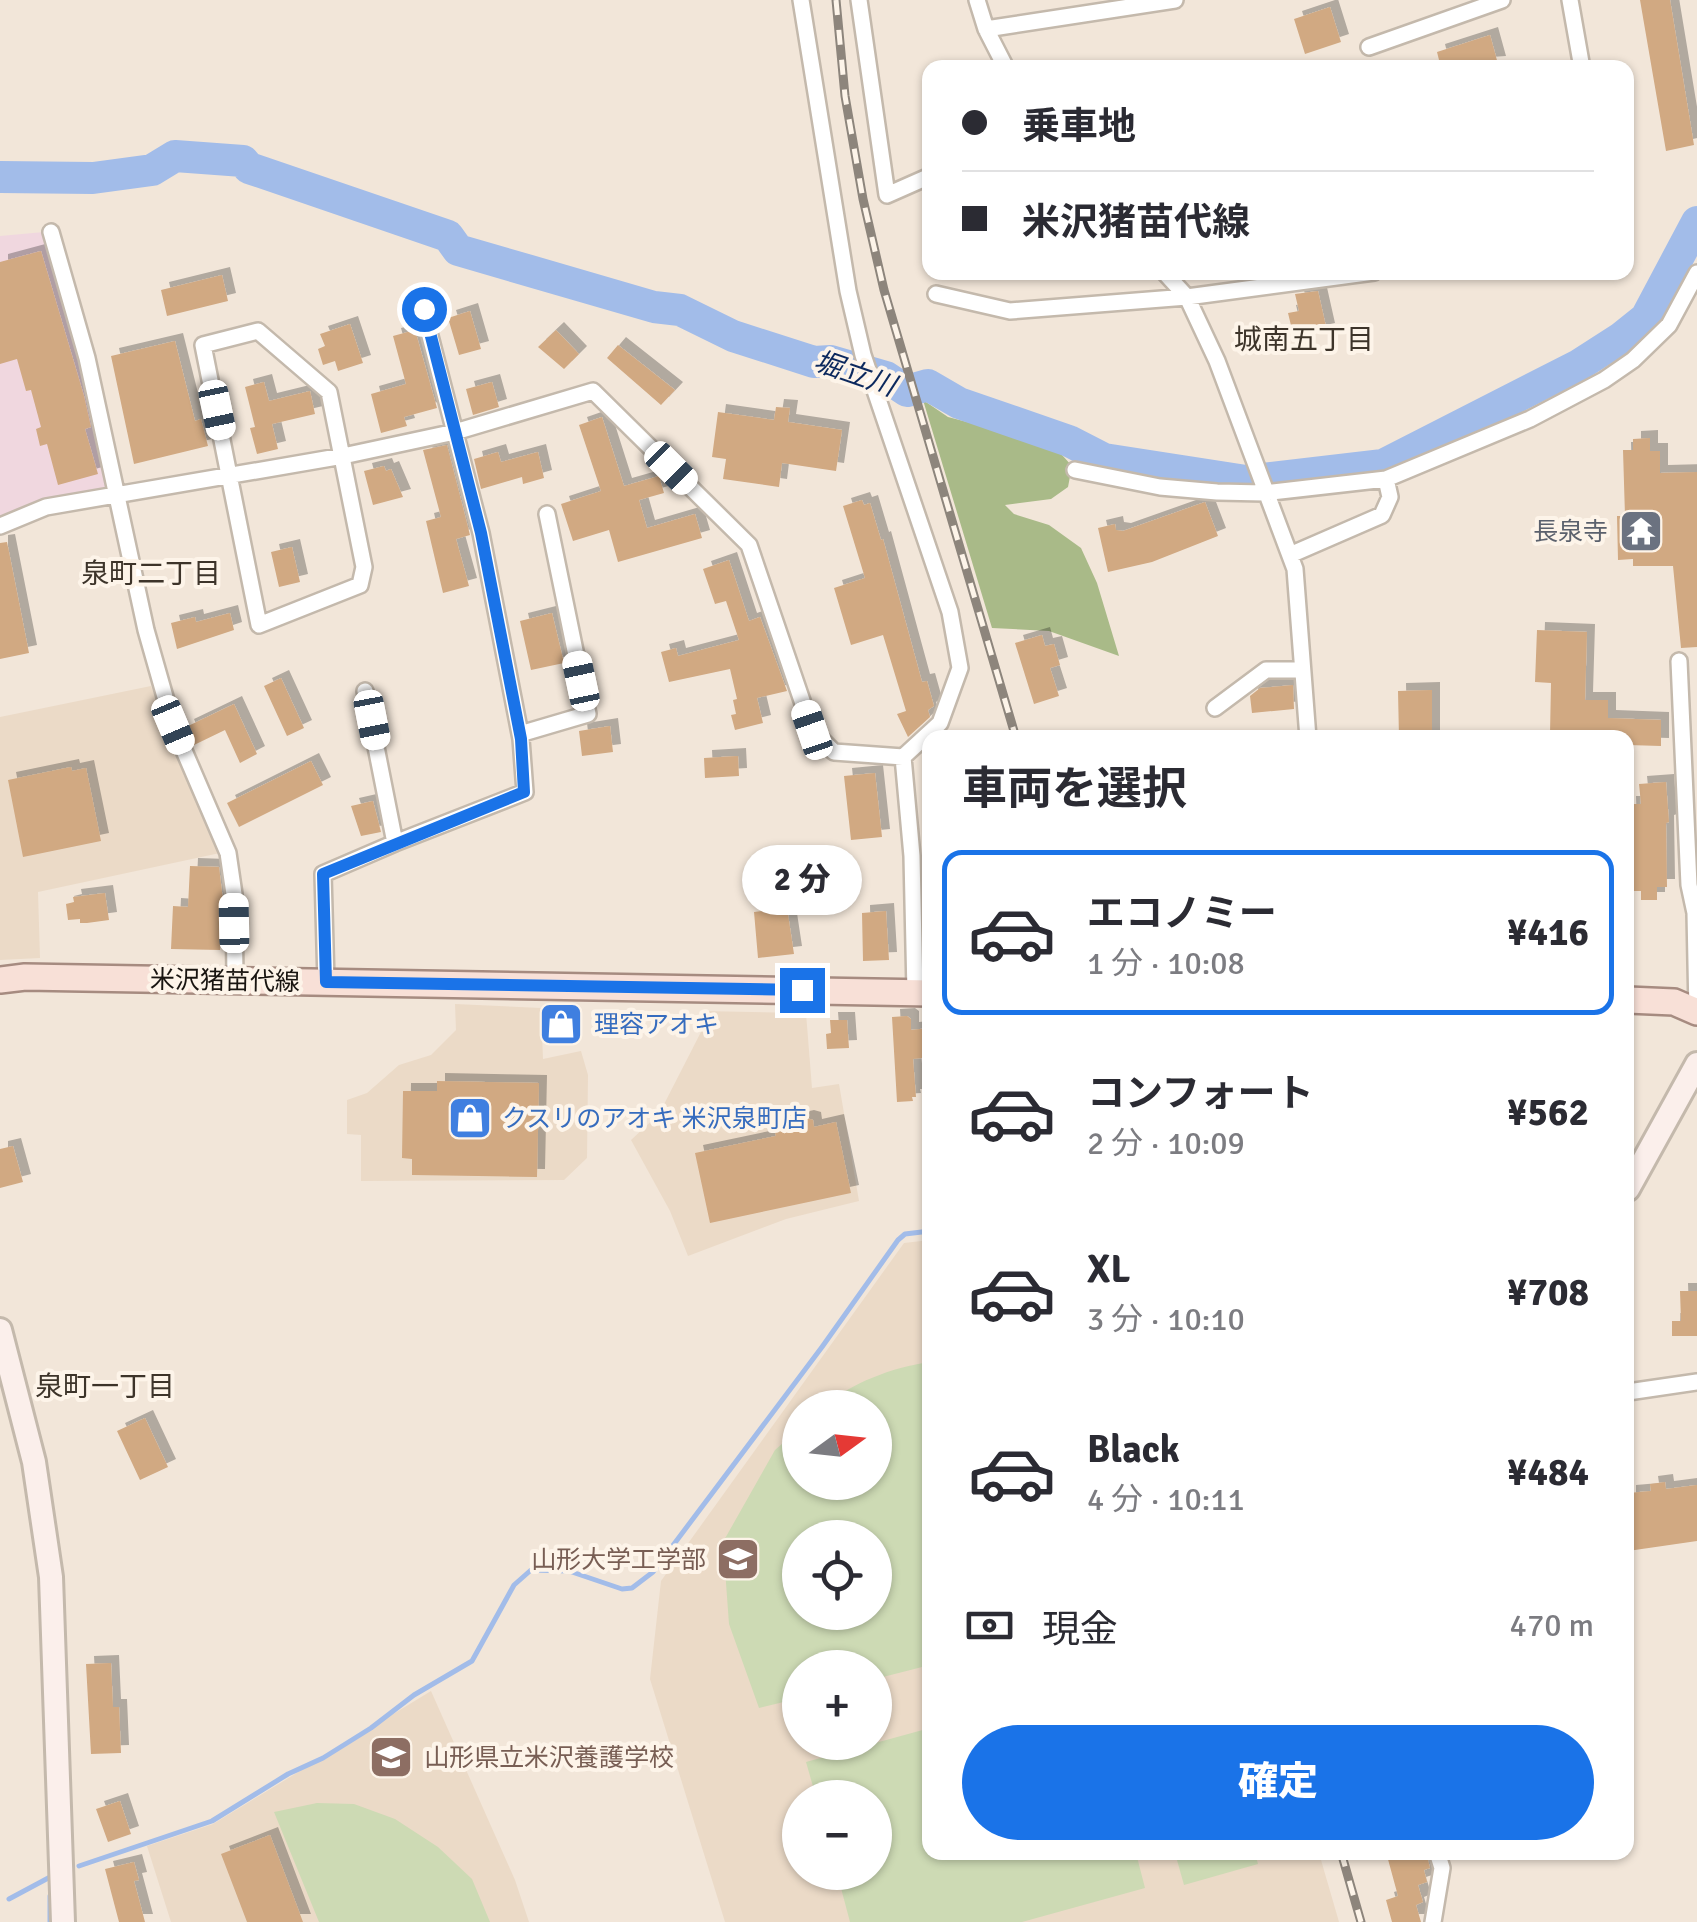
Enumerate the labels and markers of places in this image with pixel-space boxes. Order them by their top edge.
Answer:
temple icon: 長泉寺 [1618,508,1664,554]
place label: 長泉寺 [1533,516,1608,547]
shop icon: 理容アオキ [538,1001,584,1047]
place label: 理容アオキ [594,1009,719,1040]
shop icon: クスリのアオキ 米沢泉町店 [447,1095,493,1141]
place label: クスリのアオキ 米沢泉町店 [502,1103,807,1134]
school or university icon: 山形大学工学部 [715,1536,761,1582]
place label: 山形大学工学部 [531,1544,706,1575]
school or university icon: 山形県立米沢養護学校 [368,1734,414,1780]
place label: 山形県立米沢養護学校 [424,1742,674,1773]

